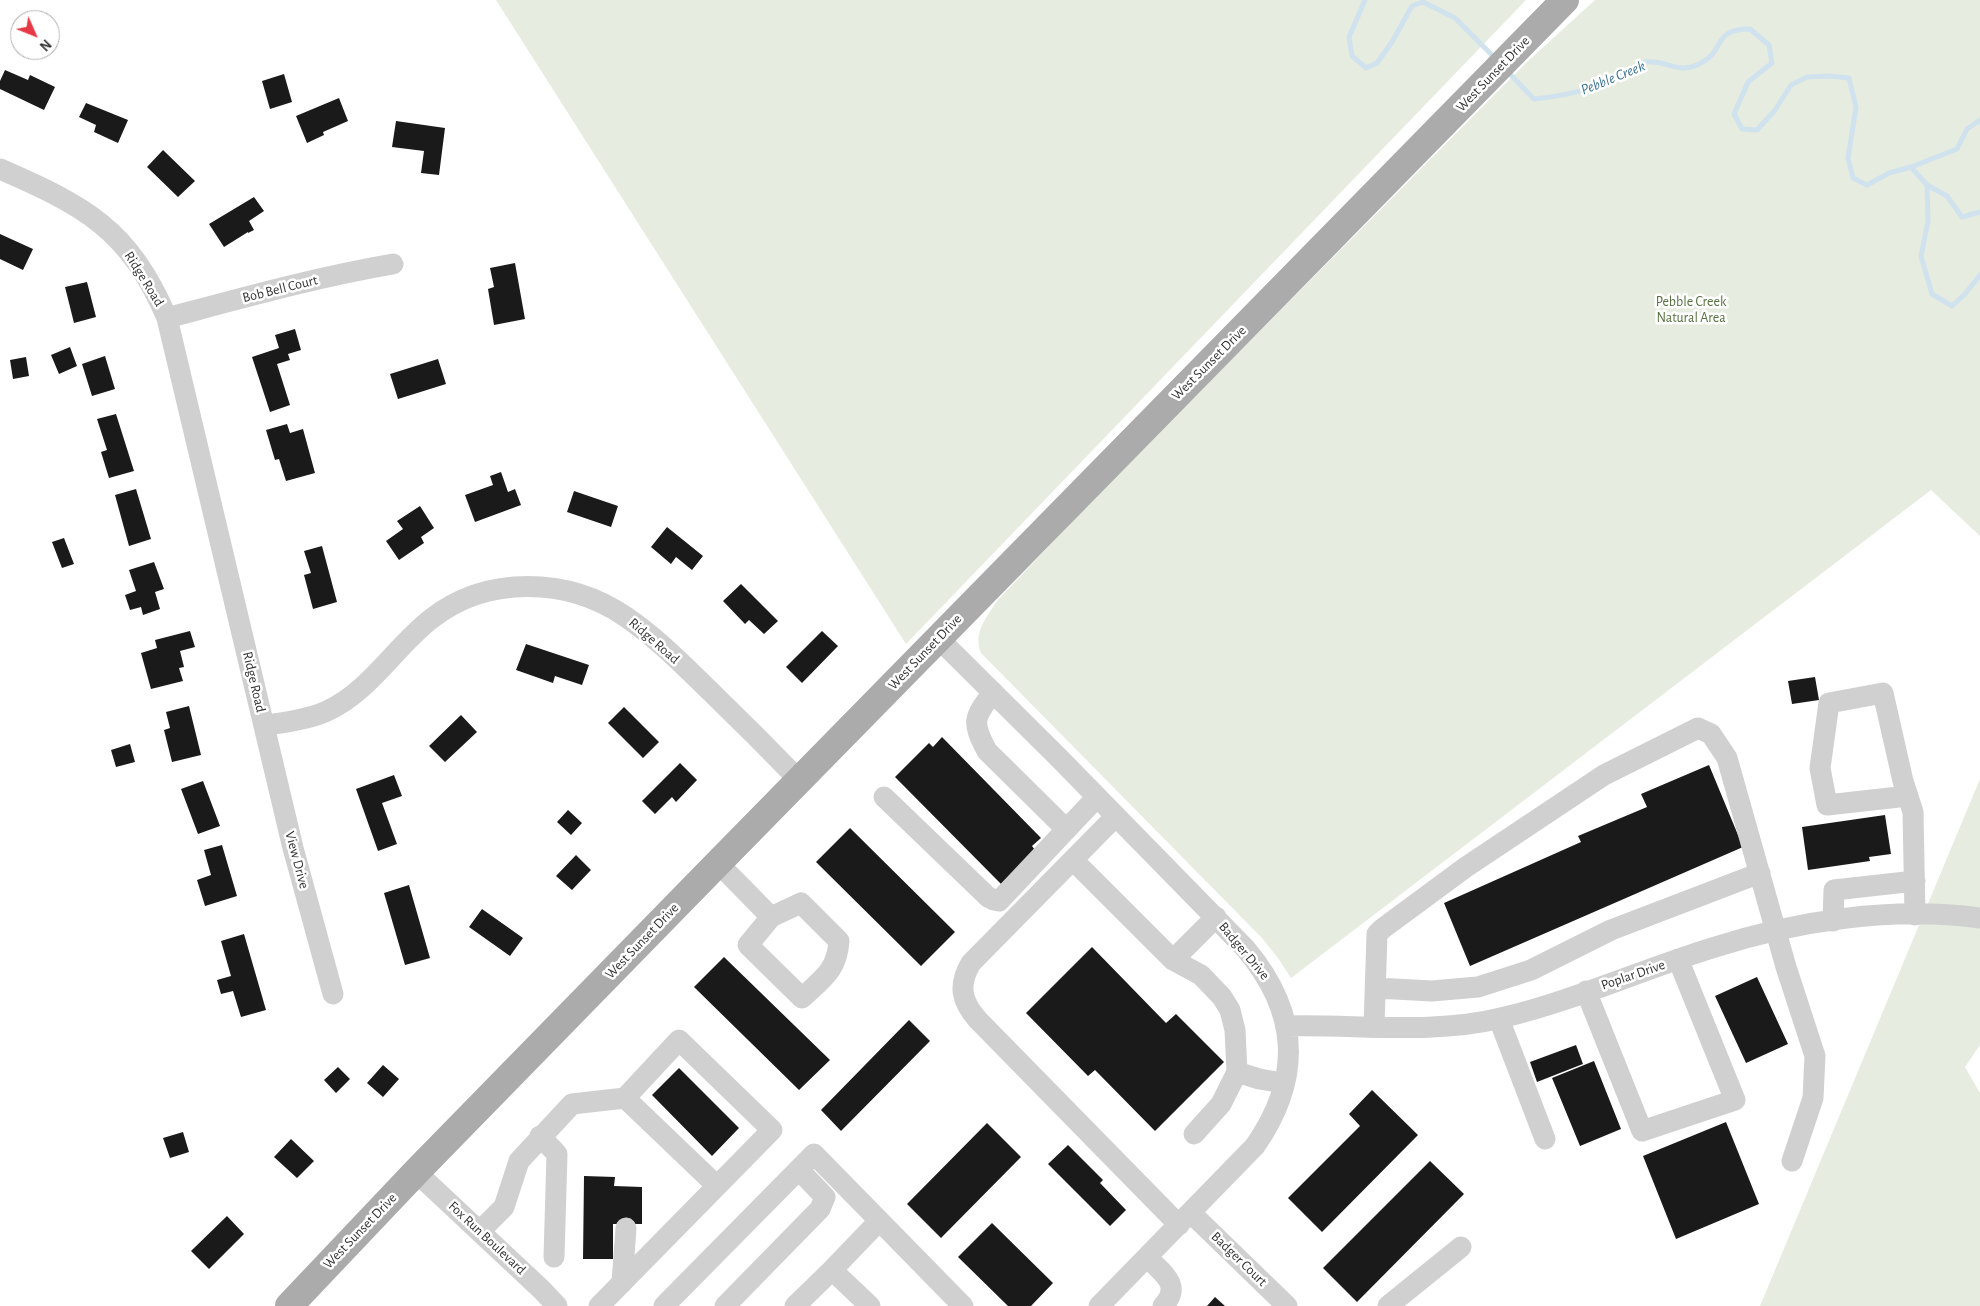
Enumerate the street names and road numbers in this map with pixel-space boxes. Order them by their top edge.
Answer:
street label: West Sunset Drive [1453,33,1533,115]
street label: Ridge Road [120,248,168,310]
street label: Bob Bell Court [241,272,319,306]
street label: West Sunset Drive [1168,322,1250,404]
street label: West Sunset Drive [885,611,965,693]
street label: Ridge Road [625,614,683,668]
street label: Ridge Road [239,650,269,714]
street label: View Drive [281,830,313,890]
street label: West Sunset Drive [602,900,682,982]
street label: Badger Drive [1215,919,1273,983]
street label: Poplar Drive [1599,956,1667,994]
street label: West Sunset Drive [320,1190,400,1272]
street label: Fox Run Boulevard [445,1198,529,1278]
street label: Badger Court [1208,1228,1270,1290]

